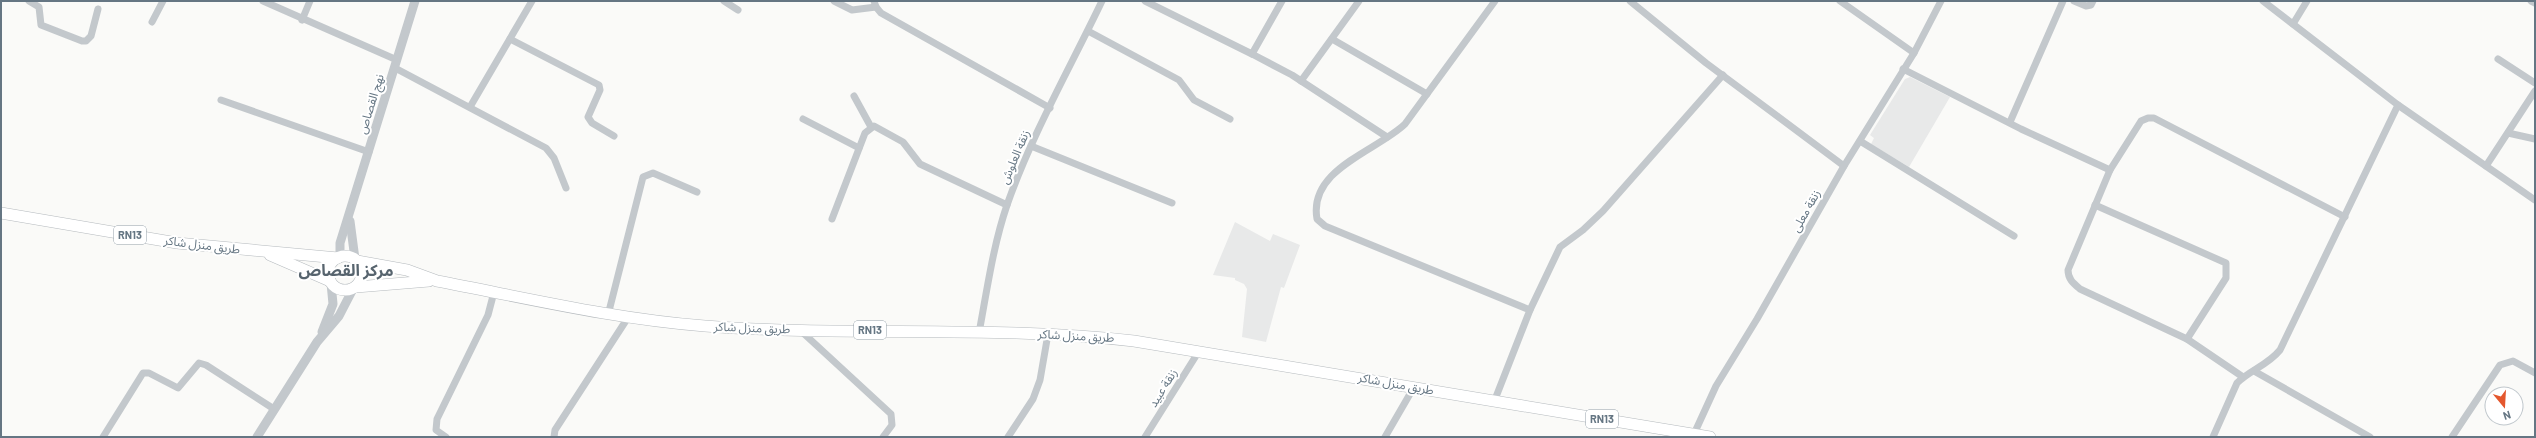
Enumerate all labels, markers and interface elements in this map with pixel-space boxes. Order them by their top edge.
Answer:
street label: نهج القصاص [354,72,389,136]
street label: زنقة العلوش [996,127,1033,186]
street label: زنقة معلى [1788,187,1823,235]
road number: RN13 [114,226,146,244]
street label: طريق منزل شاكر [162,232,241,258]
district label: مركز القصاص [298,260,394,280]
street label: طريق منزل شاكر [712,319,791,337]
road number: RN13 [854,321,886,339]
street label: طريق منزل شاكر [1036,326,1115,346]
street label: زنقة عبيد [1145,366,1180,410]
street label: طريق منزل شاكر [1356,369,1435,399]
north arrow [2484,386,2524,426]
text: N [2502,409,2513,423]
road number: RN13 [1586,410,1618,428]

